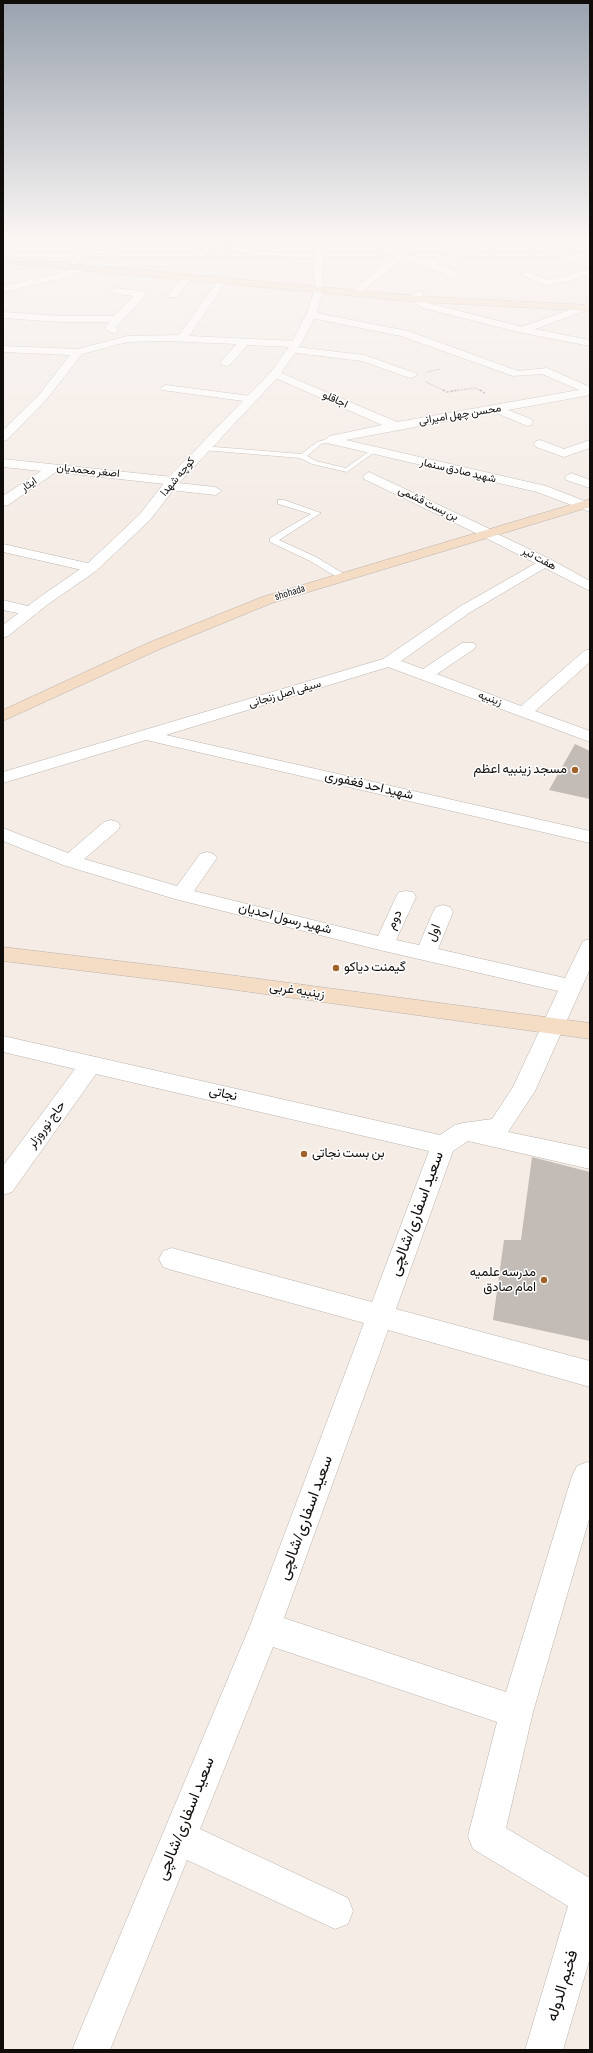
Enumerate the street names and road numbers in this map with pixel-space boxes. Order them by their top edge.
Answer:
street label: اجاقلو [320,388,350,412]
street label: محسن چهل امیرانی [418,402,502,428]
street label: کوچه شهدا [158,455,198,499]
street label: شهید صادق سنمار [419,456,497,486]
street label: اصغر محمدیان [56,461,120,481]
street label: ایثار [18,475,40,495]
street label: بن بست قشمی [396,484,460,524]
street label: هفت تیر [520,544,558,574]
street label: shohada [273,582,307,604]
street label: سیفی اصل زنجانی [247,677,323,711]
street label: زینبیه [476,689,504,709]
street label: شهید احد فغفوری [323,768,415,804]
street label: شهید رسول احدیان [237,900,333,938]
street label: دوم [384,908,406,932]
street label: اول [424,922,444,944]
street label: زینبیه غربی [268,979,326,1003]
street label: نجاتی [207,1083,239,1105]
street label: حاج نوروزلر [25,1098,69,1152]
street label: سعید اسفاری/شالچی [386,1149,448,1279]
street label: سعید اسفاری/شالچی [275,1453,337,1583]
street label: سعید اسفاری/شالچی [153,1755,219,1883]
street label: فخيم الدوله [543,1948,583,2024]

